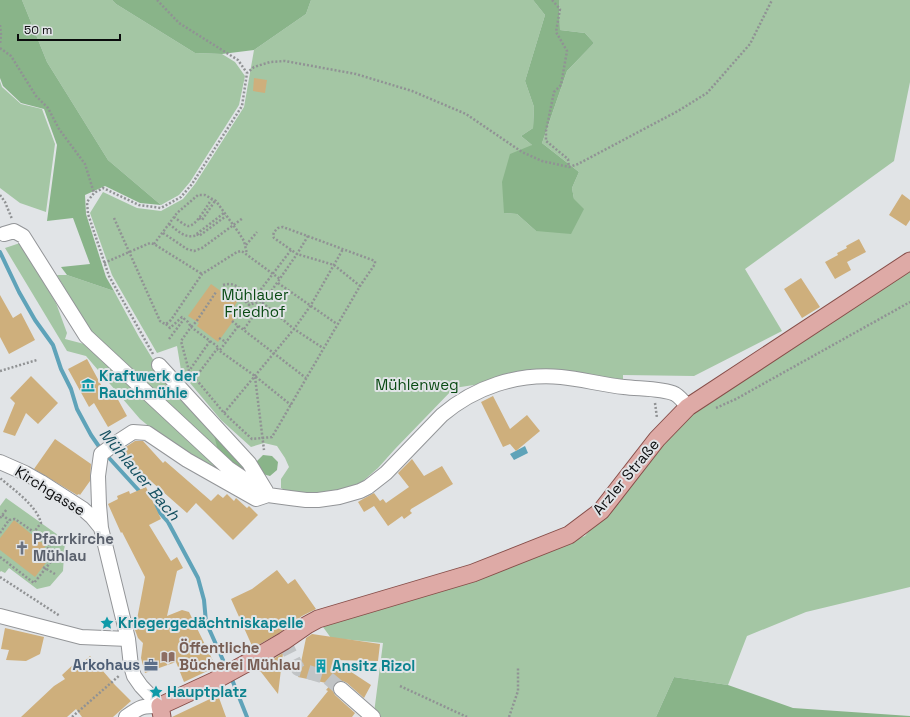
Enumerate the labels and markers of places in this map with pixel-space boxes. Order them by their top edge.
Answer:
place label: Kraftwerk der Rauchmühle [99,366,198,402]
museum icon: Kraftwerk der Rauchmühle [80,377,96,393]
place label: Pfarrkirche Mühlau [33,529,114,565]
church icon: Pfarrkirche Mühlau [14,540,30,556]
place label: Kriegergedächtniskapelle [118,613,304,632]
place icon: Kriegergedächtniskapelle [99,615,115,631]
place label: Öffentliche Bücherei Mühlau [179,638,300,674]
library icon: Öffentliche Bücherei Mühlau [160,649,176,665]
place label: Arkohaus [73,655,140,674]
place label: Ansitz Rizol [332,656,415,675]
office icon: Arkohaus [143,657,159,673]
building icon: Ansitz Rizol [313,658,329,674]
place label: Hauptplatz [167,682,247,701]
place icon: Hauptplatz [148,684,164,700]

